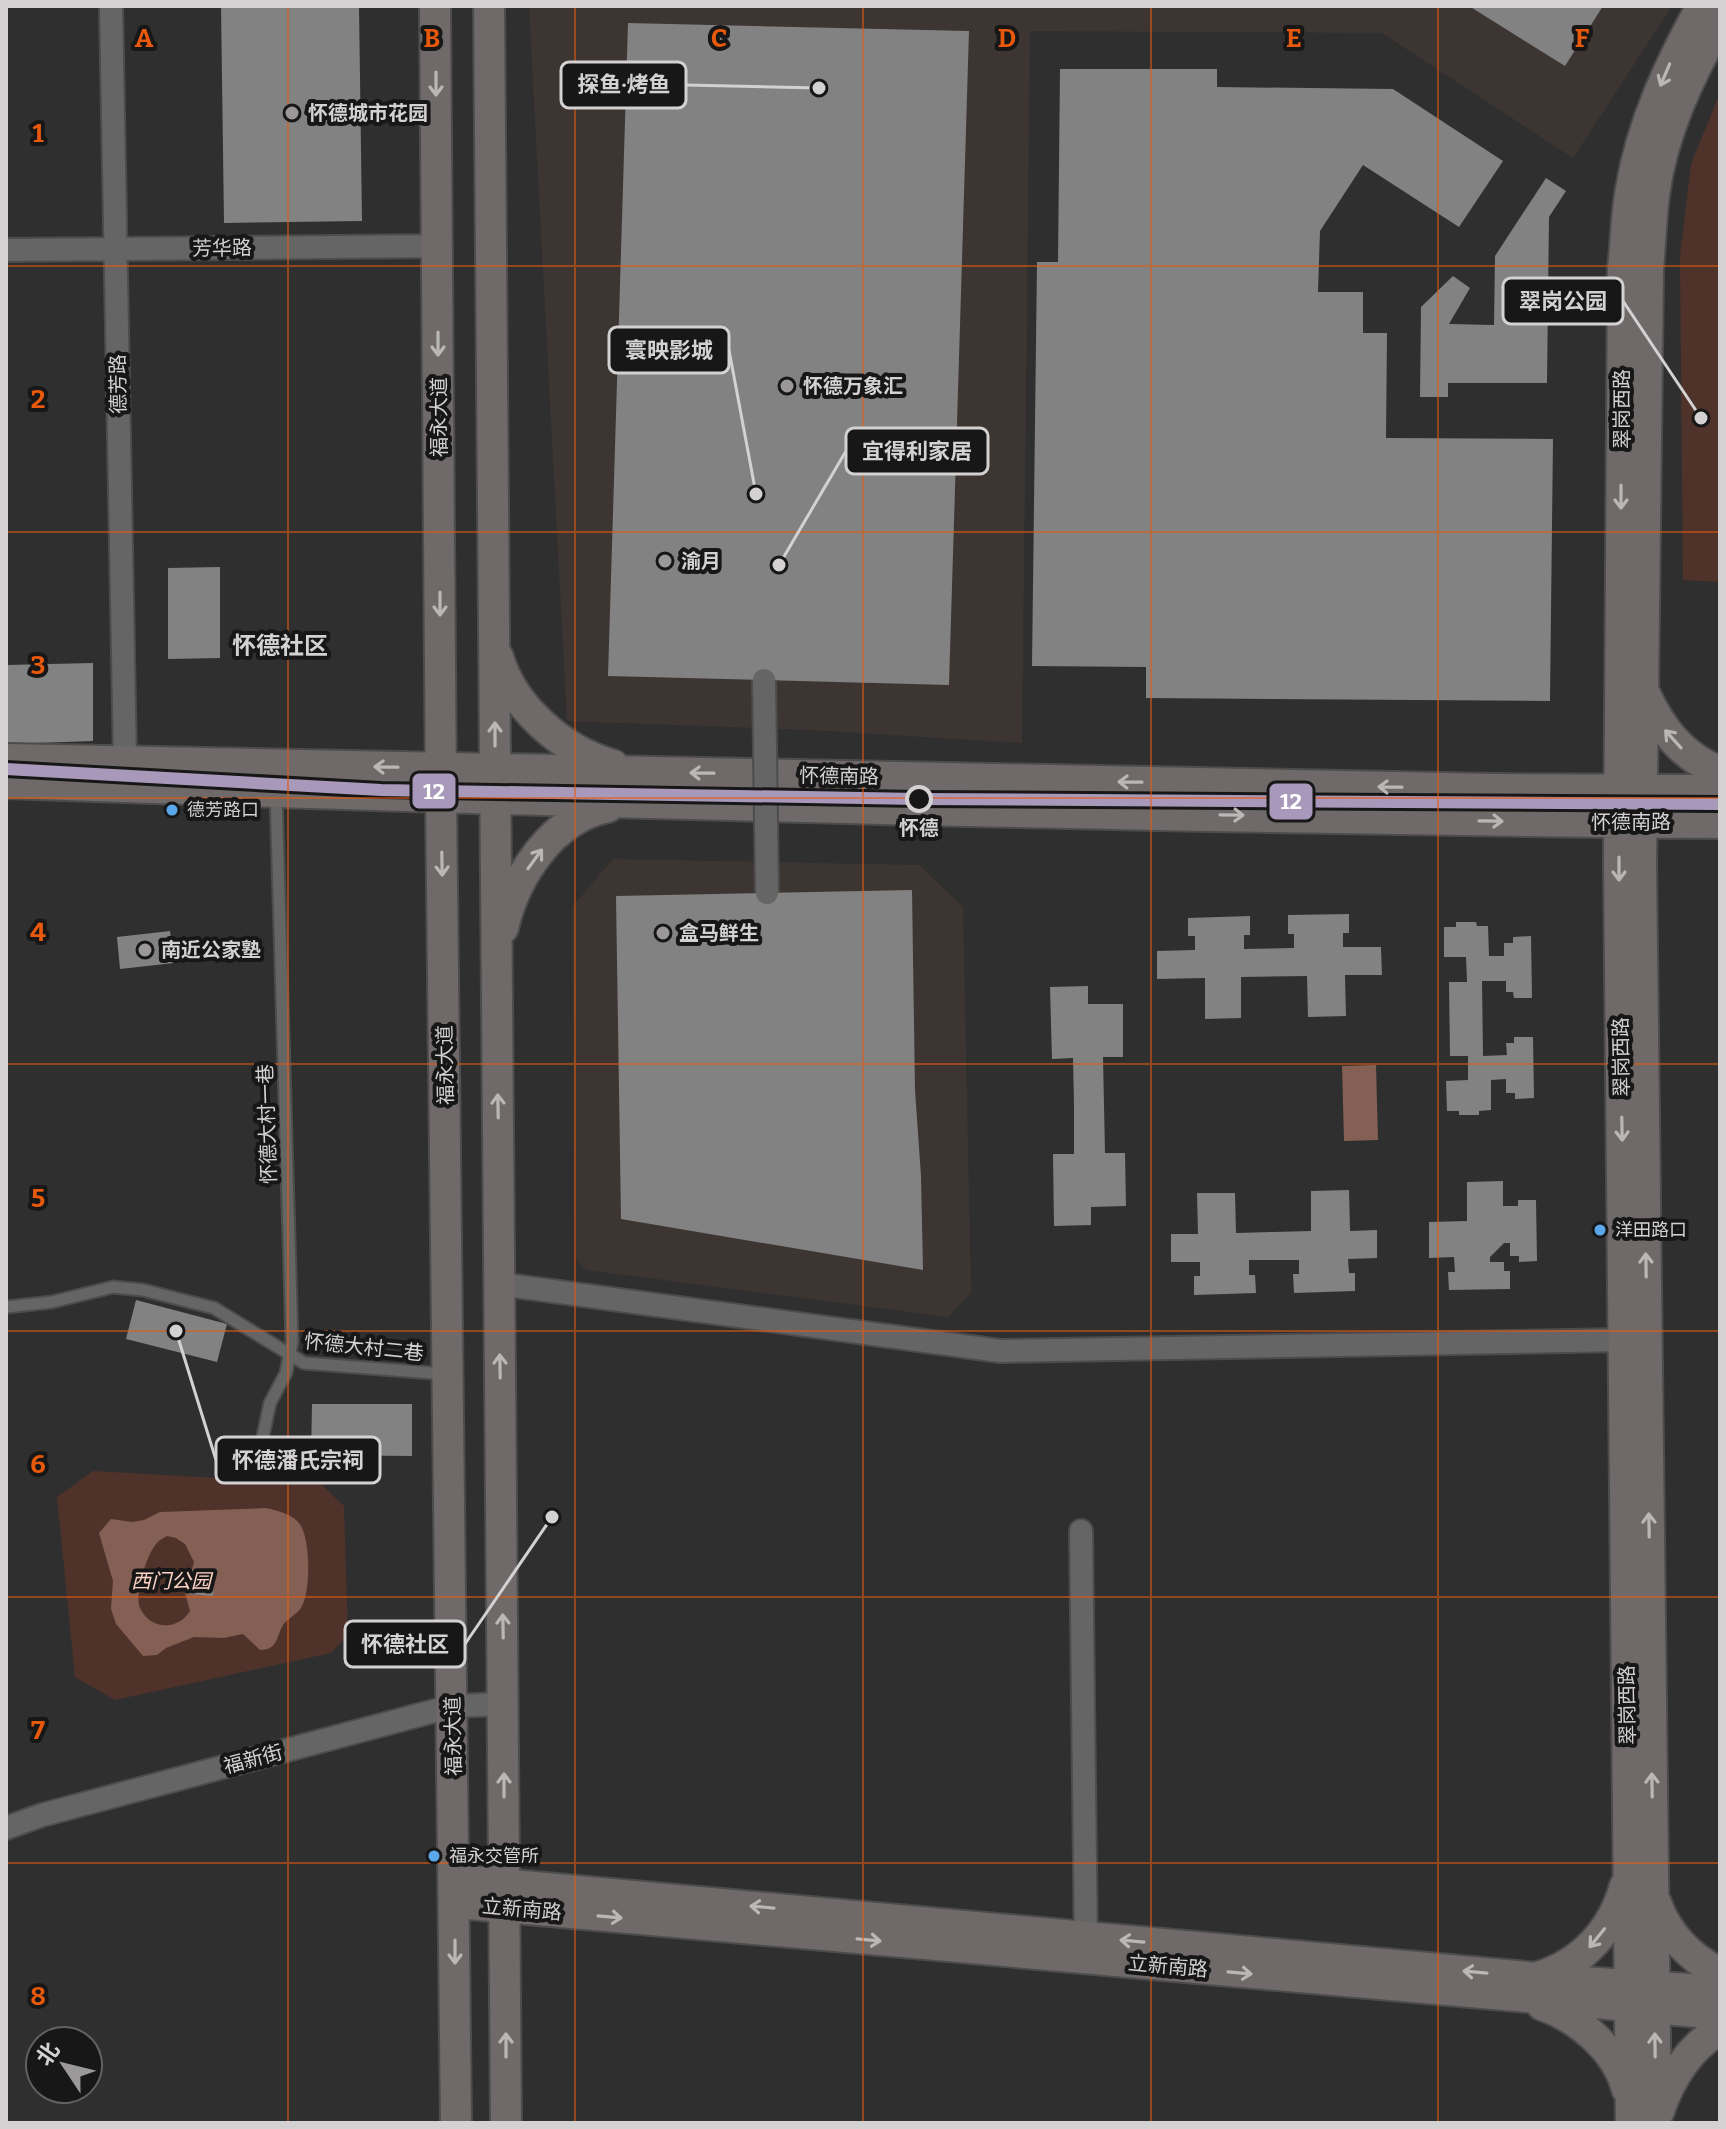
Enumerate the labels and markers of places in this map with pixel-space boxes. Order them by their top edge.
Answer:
callout: 探鱼·烤鱼 [561,62,686,108]
place label: 怀德城市花园 [308,101,428,125]
marker: 怀德城市花园 [283,104,301,122]
callout: 翠岗公园 [1503,278,1623,324]
callout: 寰映影城 [609,327,729,373]
place label: 怀德万象汇 [803,374,903,398]
marker: 怀德万象汇 [778,377,796,395]
callout: 宜得利家居 [846,428,988,474]
place label: 渝月 [681,549,721,573]
marker: 渝月 [656,552,674,570]
marker: 怀德 [906,786,932,812]
place label: 德芳路口 [187,799,259,821]
marker: 德芳路口 [164,802,180,818]
place label: 怀德 [899,816,939,840]
place label: 盒马鲜生 [679,921,759,945]
marker: 盒马鲜生 [654,924,672,942]
place label: 南近公家塾 [161,938,261,962]
marker: 南近公家塾 [136,941,154,959]
place label: 洋田路口 [1615,1219,1687,1241]
marker: 洋田路口 [1592,1222,1608,1238]
callout: 怀德潘氏宗祠 [216,1437,380,1483]
callout: 怀德社区 [345,1621,465,1667]
place label: 福永交管所 [449,1845,539,1867]
marker: 福永交管所 [426,1848,442,1864]

